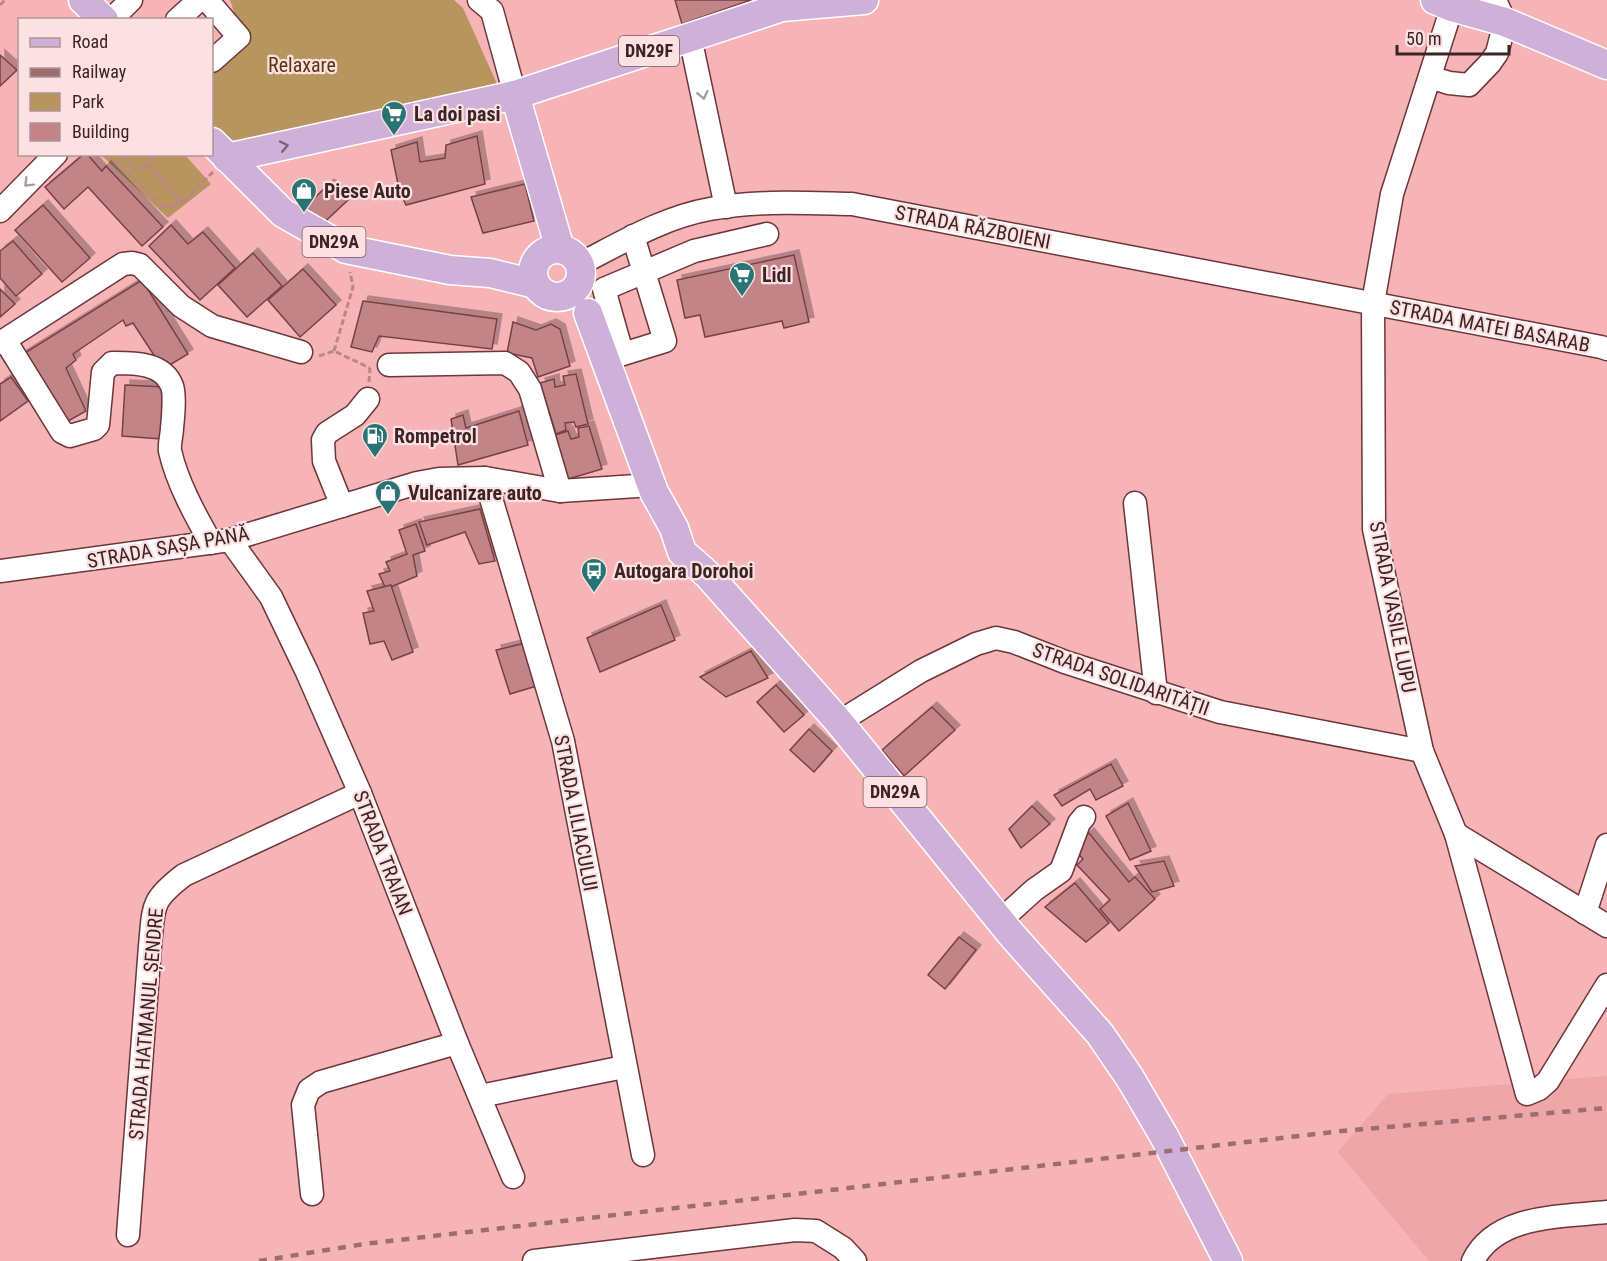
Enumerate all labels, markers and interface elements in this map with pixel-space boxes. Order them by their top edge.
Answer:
legend [18,18,213,156]
scale bar [1397,18,1510,56]
text: 50 m [1406,28,1441,49]
text: Road [72,31,108,52]
road number: DN29F [619,36,679,66]
park label: Relaxare [268,53,336,77]
text: Railway [72,61,127,82]
one-way arrow [695,89,708,99]
text: Park [72,91,104,112]
supermarket icon: La doi pasi [379,99,409,137]
place label: La doi pasi [414,102,501,126]
text: Building [72,121,129,142]
one-way arrow [279,140,289,153]
one-way arrow [24,175,35,186]
shop icon: Piese Auto [289,176,319,214]
place label: Piese Auto [324,179,411,203]
street label: STRADA RĂZBOIENI [893,200,1053,254]
road number: DN29A [302,227,366,257]
supermarket icon: Lidl [727,260,757,298]
place label: Lidl [762,263,792,287]
street label: STRADA MATEI BASARAB [1388,295,1592,357]
fuel station icon: Rompetrol [360,421,390,459]
place label: Rompetrol [394,424,477,448]
shop icon: Vulcanizare auto [373,478,403,516]
place label: Vulcanizare auto [408,481,542,505]
street label: STRADA VASILE LUPU [1365,519,1421,695]
street label: STRADA SAȘA PANĂ [85,521,251,573]
bus stop icon: Autogara Dorohoi [579,556,609,594]
place label: Autogara Dorohoi [614,559,754,583]
street label: STRADA SOLIDARITĂȚII [1029,637,1213,722]
street label: STRADA LILIACULUI [549,733,603,893]
road number: DN29A [864,777,926,807]
street label: STRADA TRAIAN [348,787,418,919]
street label: STRADA HATMANUL ȘENDRE [124,907,168,1141]

